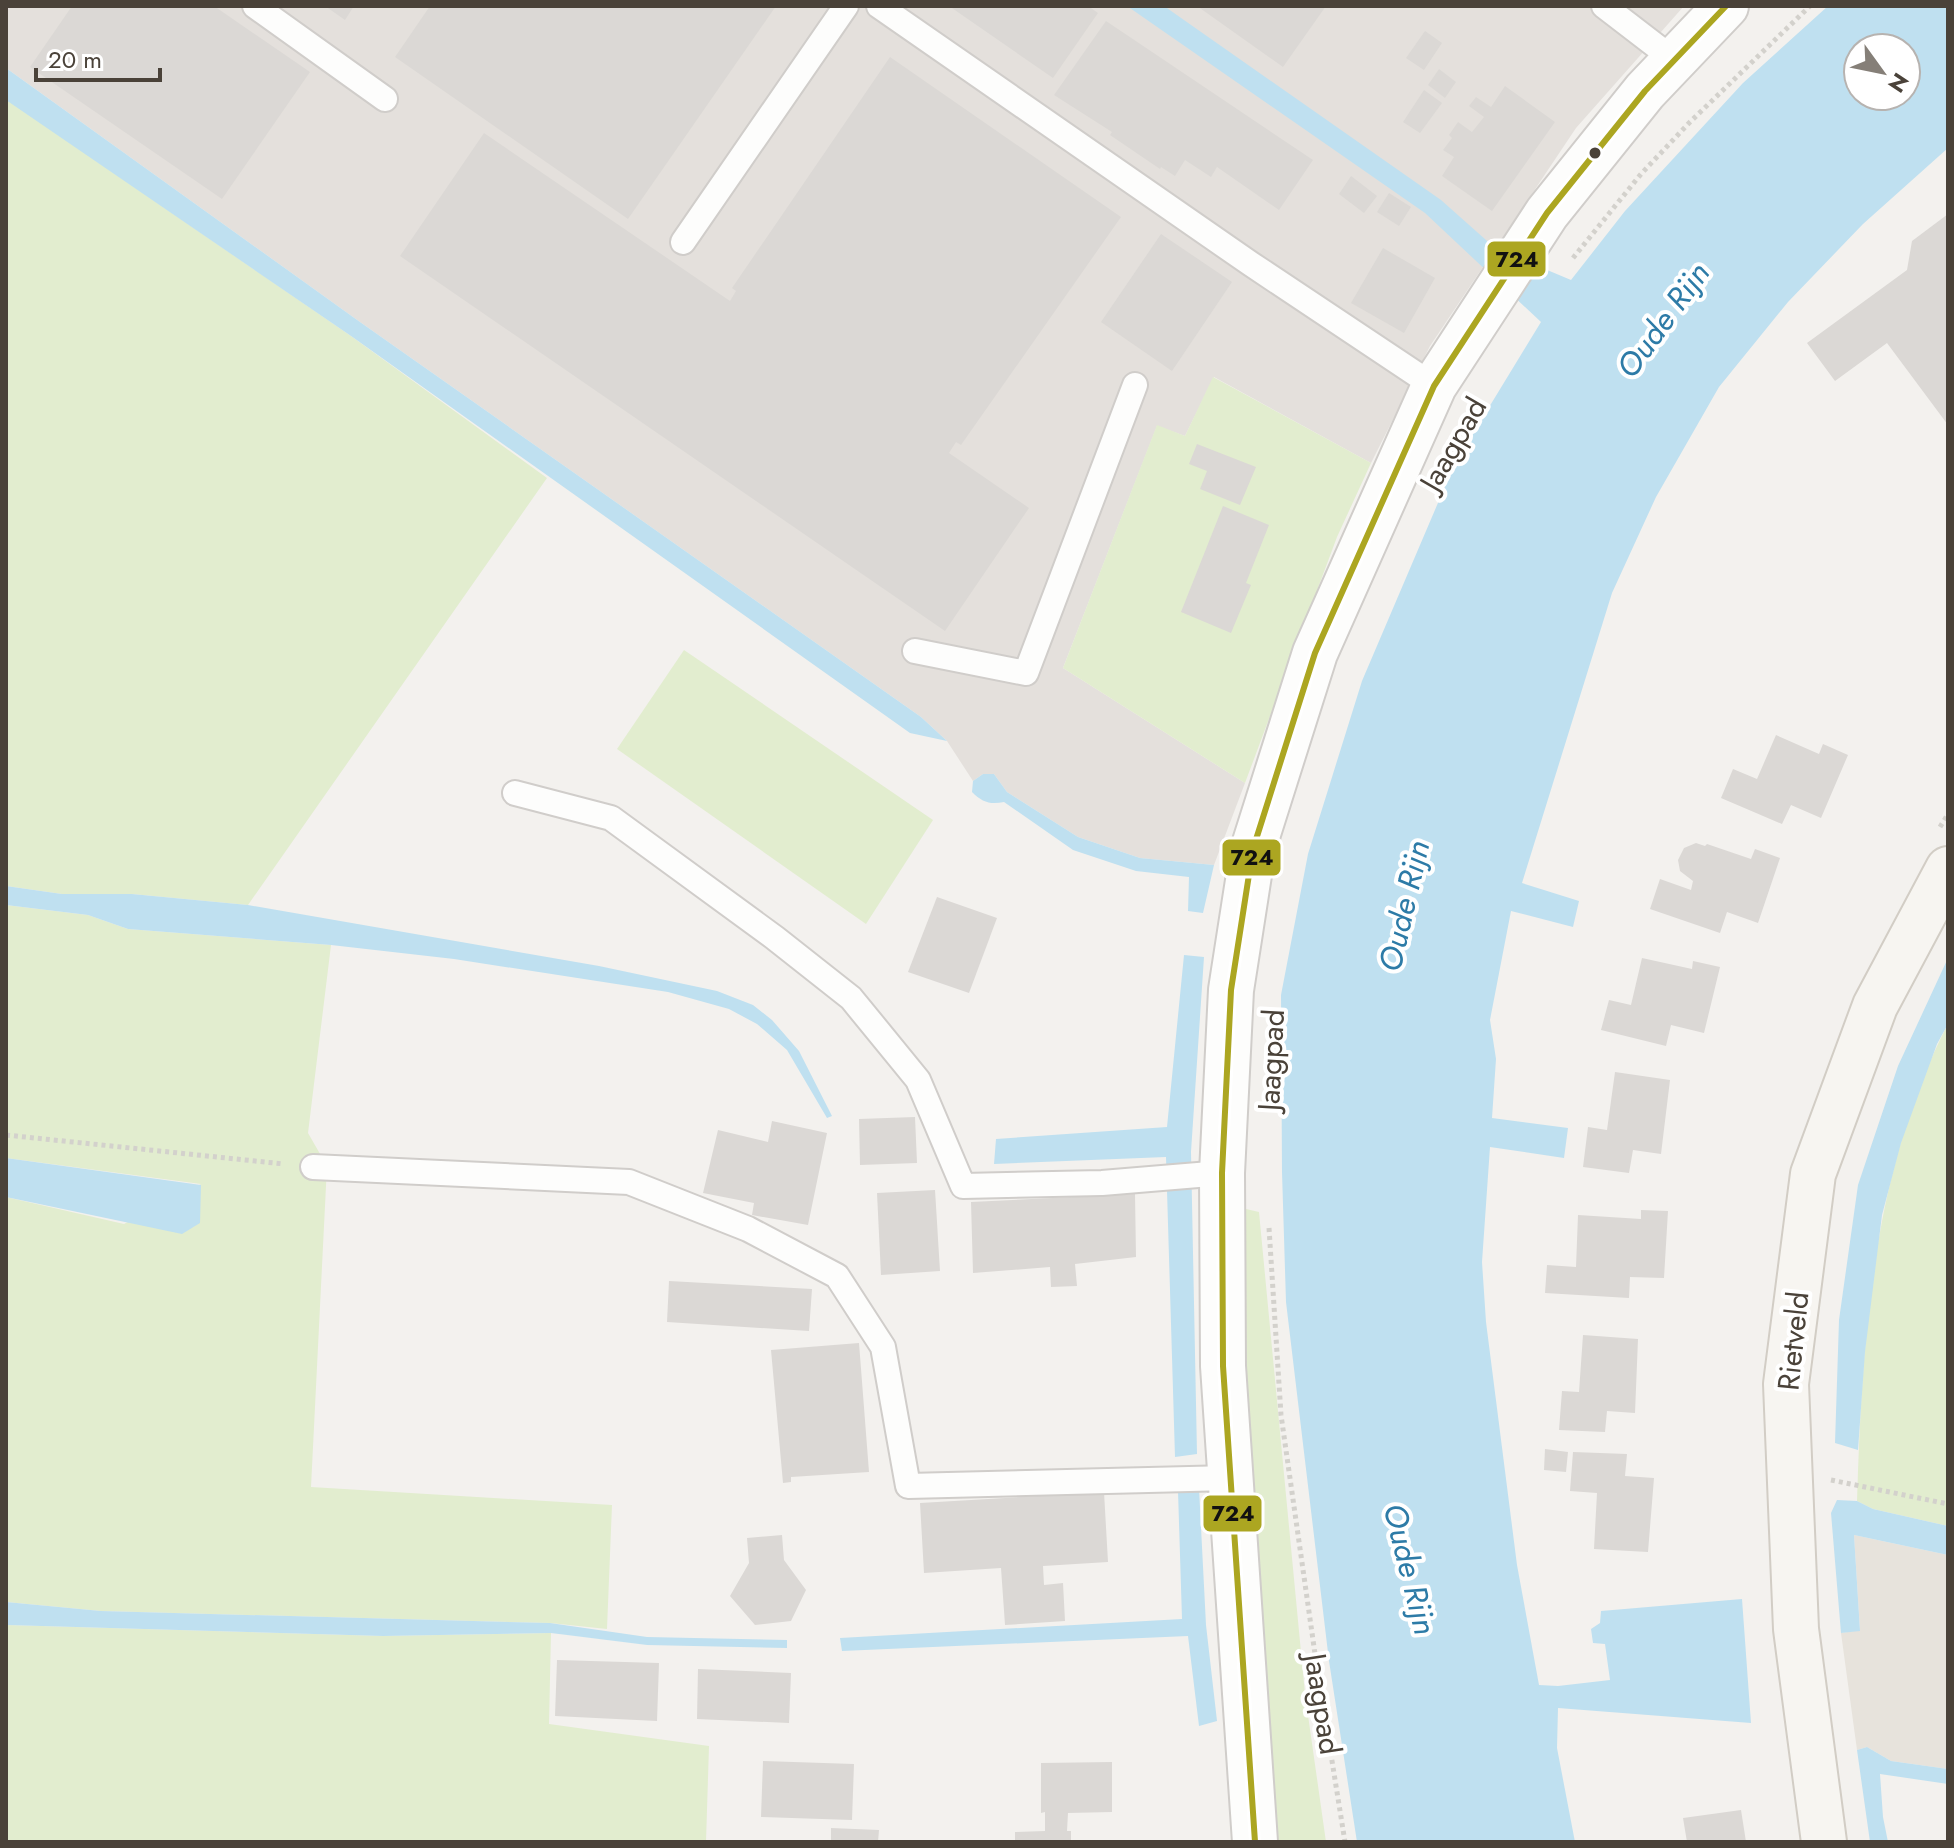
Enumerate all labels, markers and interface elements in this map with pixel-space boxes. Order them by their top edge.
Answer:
scale bar [36,32,160,82]
north arrow [1842,32,1922,112]
text: 20 m [48,42,102,77]
text: N [1881,67,1917,99]
unlabelled marker [1587,145,1603,161]
line badge: 724 [1486,240,1547,278]
text: 724 [1495,243,1539,275]
water label: Oude Rijn [1605,252,1721,388]
street label: Jaagpad [1407,389,1497,502]
water label: Oude Rijn [1367,836,1441,976]
line badge: 724 [1221,838,1282,877]
text: 724 [1230,841,1274,873]
street label: Jaagpad [1247,1008,1295,1116]
street label: Rietveld [1766,1289,1820,1393]
line badge: 724 [1202,1494,1263,1533]
text: 724 [1211,1497,1255,1529]
water label: Oude Rijn [1372,1499,1448,1639]
street label: Jaagpad [1293,1646,1352,1758]

